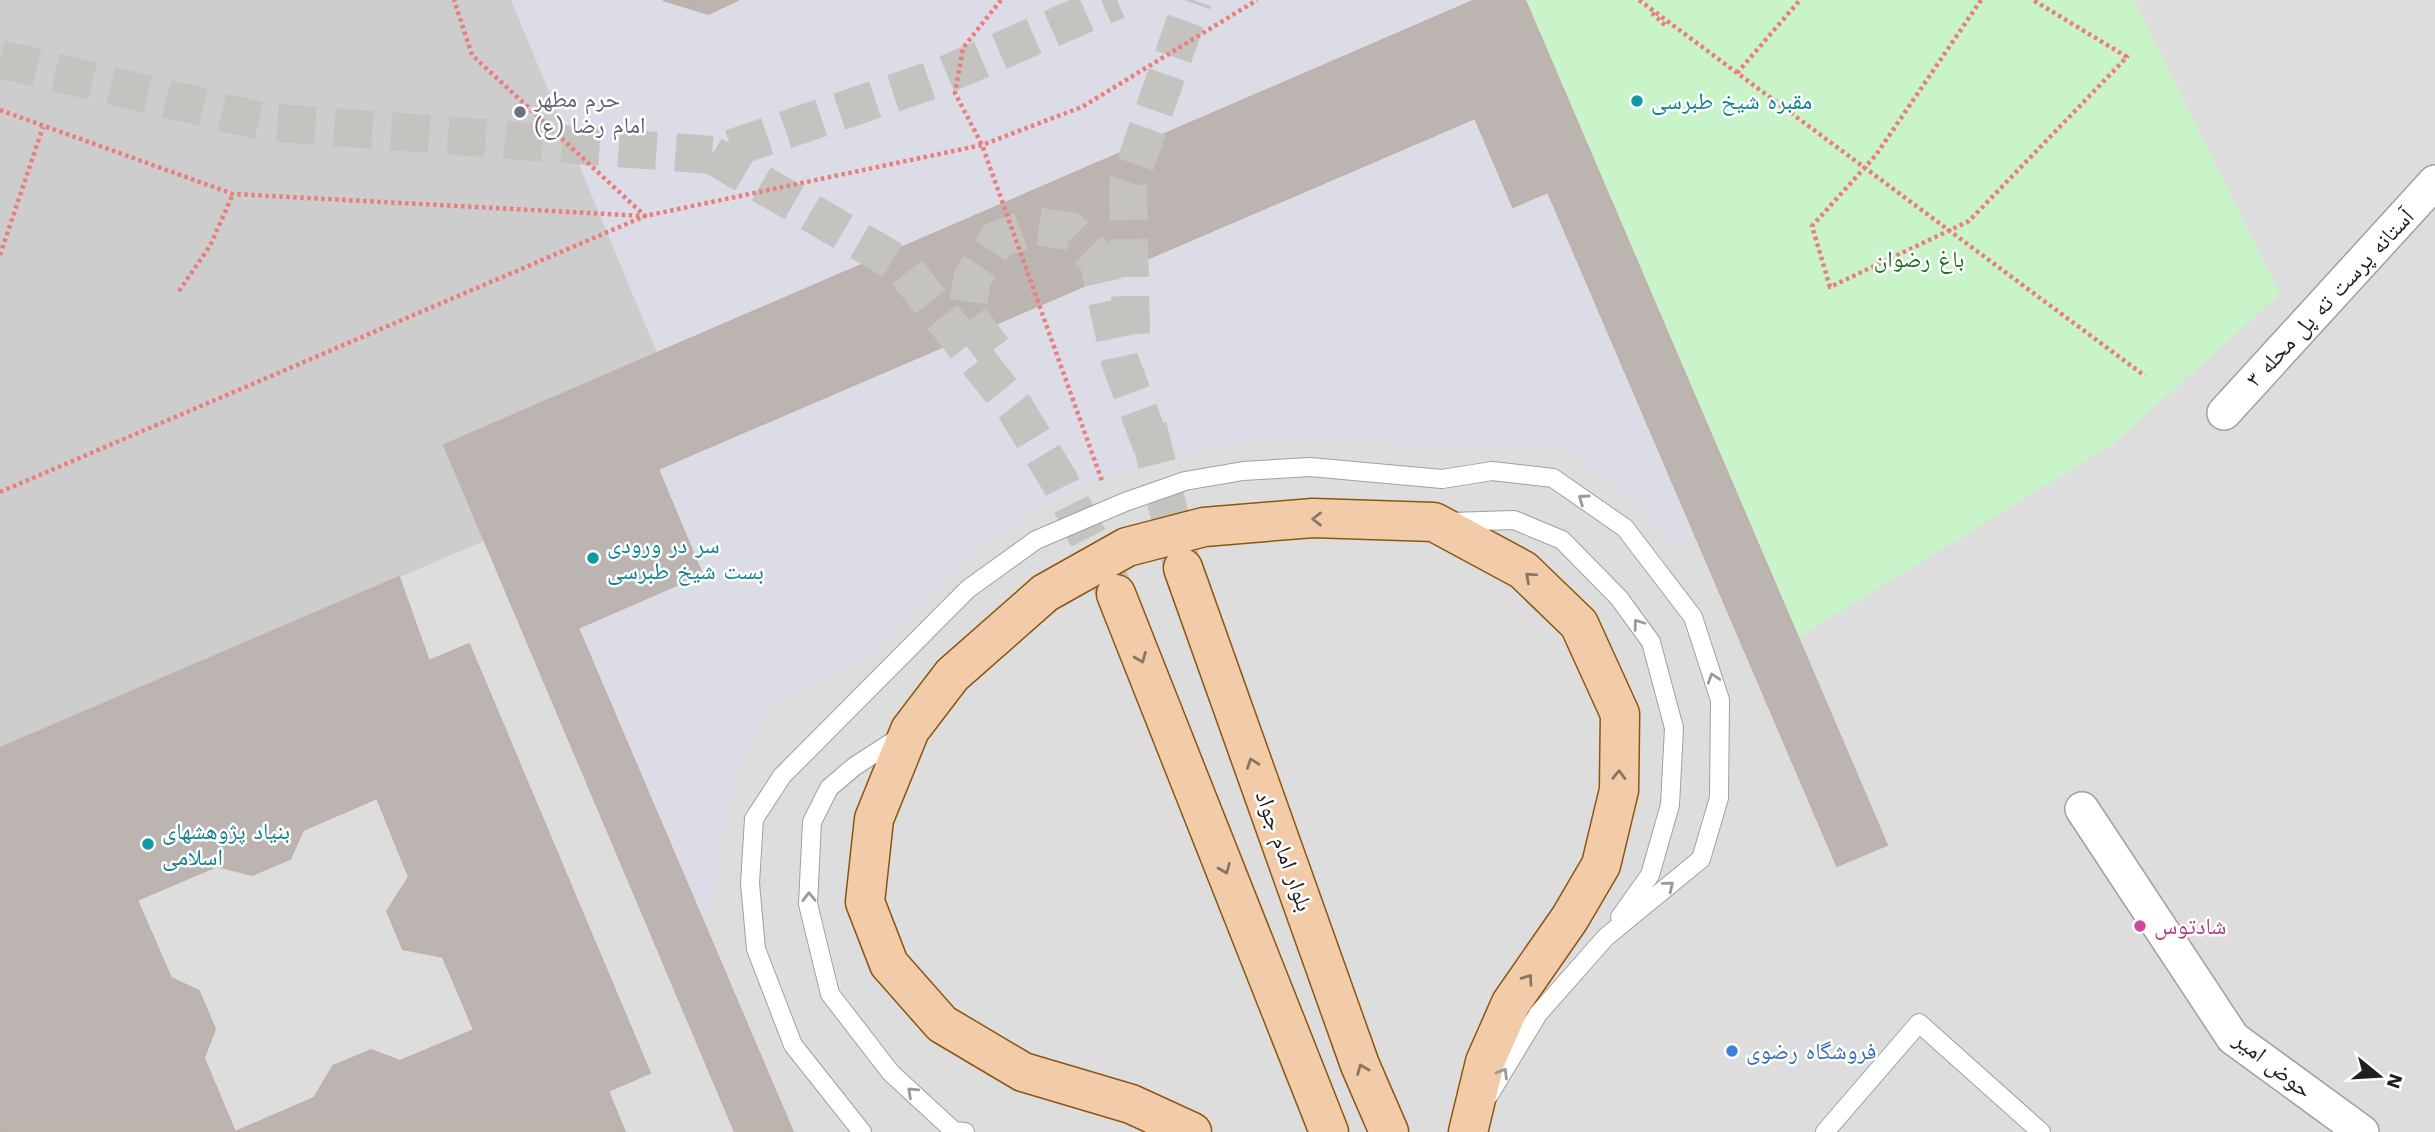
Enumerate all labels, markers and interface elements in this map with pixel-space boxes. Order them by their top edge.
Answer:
place label: حرم مطهر امام رضا (ع) [533,86,645,141]
place label: مقبره شیخ طبرسی [1651,88,1812,116]
marker: مقبره شیخ طبرسی [1629,93,1645,109]
marker: حرم مطهر امام رضا (ع) [512,104,528,120]
street label: آستانه پرست ته پل محله ۳ [2240,202,2420,393]
park label: باغ رضوان [1874,246,1964,274]
one-way arrow [1578,494,1591,507]
one-way arrow [1311,511,1322,527]
place label: سر در ورودی بست شیخ طبرسی [607,532,764,586]
marker: سر در ورودی بست شیخ طبرسی [585,550,601,566]
one-way arrow [1525,573,1538,586]
one-way arrow [1634,619,1646,632]
one-way arrow [1133,651,1147,663]
one-way arrow [1707,672,1721,684]
one-way arrow [1247,757,1261,769]
one-way arrow [1611,769,1627,779]
street label: بلوار امام جواد [1248,787,1318,916]
place label: بنیاد پژوهشهای اسلامی [162,818,290,871]
marker: بنیاد پژوهشهای اسلامی [140,836,156,852]
one-way arrow [1217,862,1231,874]
one-way arrow [1660,882,1673,894]
one-way arrow [801,892,817,902]
place label: شادتوس [2154,913,2226,940]
marker: شادتوس [2132,918,2148,934]
one-way arrow [1520,974,1532,987]
street label: حوض امیر [2228,1025,2318,1104]
place label: فروشگاه رضوی [1746,1038,1876,1065]
north arrow [2344,1041,2414,1111]
marker: فروشگاه رضوی [1724,1043,1740,1059]
one-way arrow [1357,1064,1371,1076]
one-way arrow [1495,1067,1508,1080]
text: N [2382,1071,2408,1091]
one-way arrow [907,1088,920,1101]

